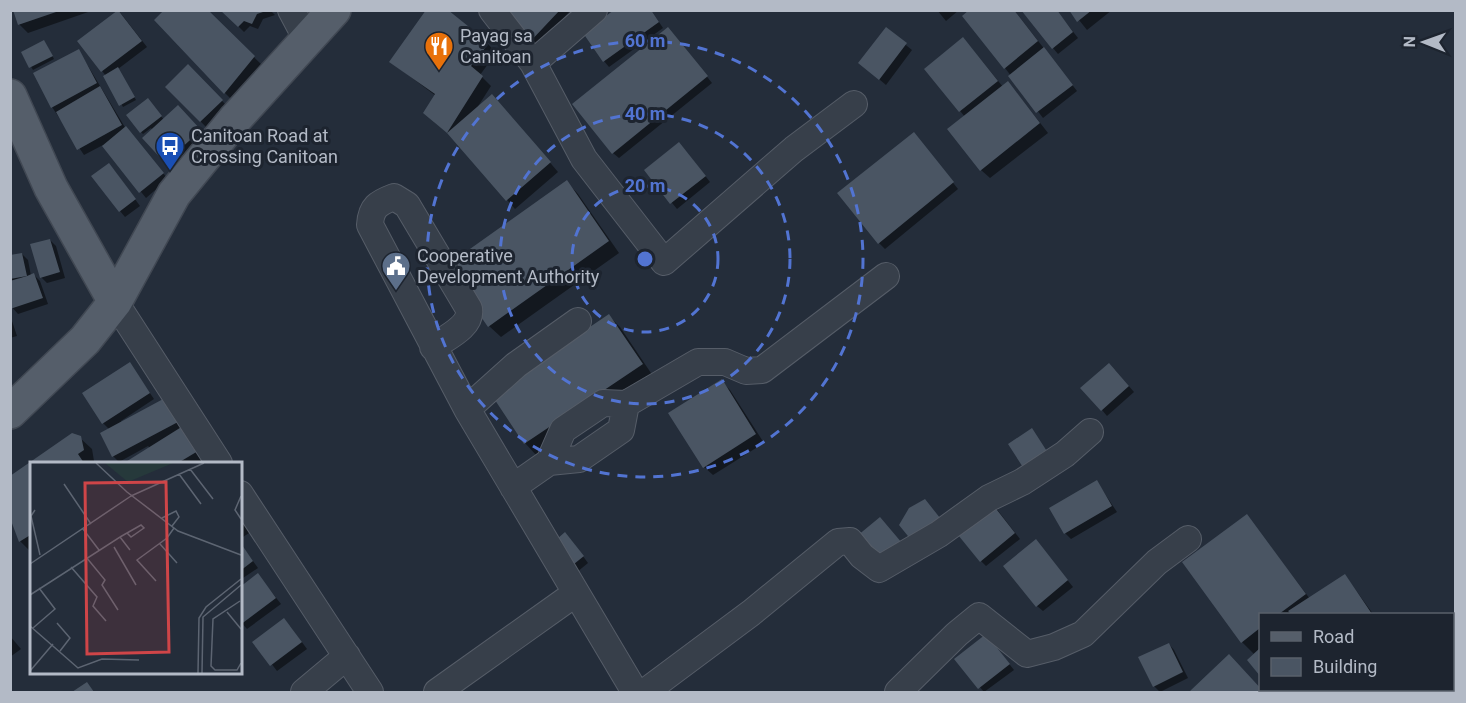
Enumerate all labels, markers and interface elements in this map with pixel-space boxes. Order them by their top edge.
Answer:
north arrow [1394,12,1454,72]
place label: Payag sa Canitoan [460,25,533,67]
restaurant icon: Payag sa Canitoan [423,30,455,72]
text: 60 m [625,30,665,51]
text: N [1400,36,1419,48]
text: 40 m [625,103,665,124]
place label: Canitoan Road at Crossing Canitoan [191,125,338,167]
bus stop icon: Canitoan Road at Crossing Canitoan [154,130,186,172]
text: 20 m [625,175,665,196]
place label: Cooperative Development Authority [417,245,600,287]
centre of rings [635,249,655,269]
public building icon: Cooperative Development Authority [380,250,412,292]
inset map [30,462,242,673]
legend [1259,613,1454,691]
text: Road [1313,626,1354,647]
text: Building [1313,656,1377,677]

